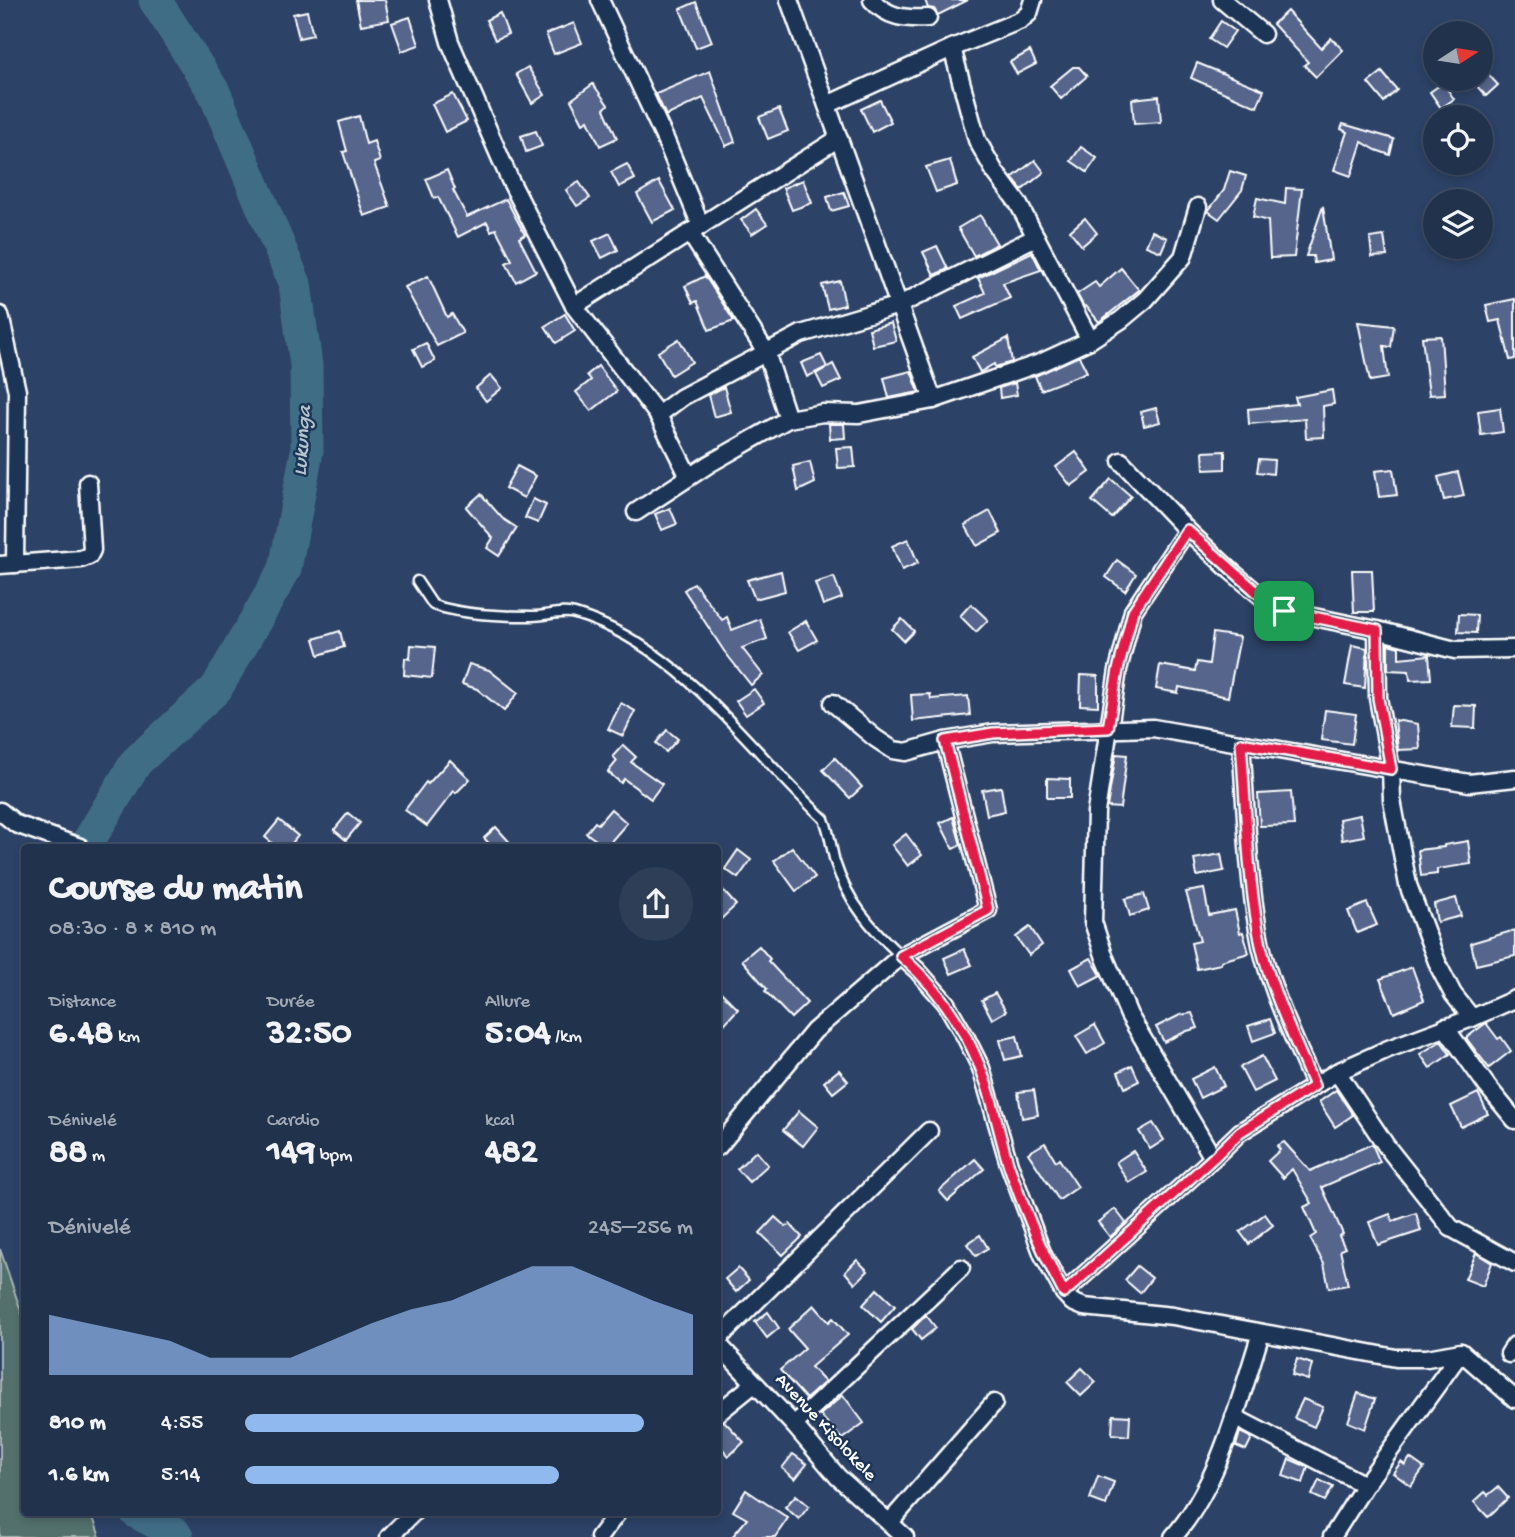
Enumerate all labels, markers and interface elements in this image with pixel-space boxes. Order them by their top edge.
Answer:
north arrow [1423,21,1493,91]
map controls [1423,21,1493,259]
button: locate [1423,105,1493,175]
button: layers [1423,189,1493,259]
water label: Lukunga [289,404,319,477]
pin [1254,581,1314,641]
icon: arrive [1265,592,1303,630]
button: share [619,867,693,941]
text: Course du matin [49,868,302,912]
text: 08:30 · 8 × 810 m [49,916,216,943]
text: Distance [49,991,116,1014]
text: Durée [267,991,315,1014]
text: Allure [485,991,530,1014]
text: 6.48 [49,1014,113,1055]
text: 32:50 [267,1014,352,1055]
text: 5:04 [485,1014,551,1055]
text: km [113,1026,140,1049]
text: /km [551,1026,582,1049]
text: Dénivelé [49,1110,117,1133]
text: Cardio [267,1110,320,1133]
text: kcal [485,1110,515,1133]
text: 88 [49,1133,87,1174]
text: 149 [267,1133,315,1174]
text: 482 [485,1133,538,1174]
text: m [87,1145,105,1168]
text: bpm [315,1145,353,1168]
text: Dénivelé [49,1215,131,1242]
text: 245–256 m [588,1215,693,1242]
street label: Avenue Kisolokele [769,1369,881,1487]
text: 810 m [49,1410,106,1437]
text: 4:55 [161,1410,203,1437]
text: 1.6 km [49,1462,109,1489]
text: 5:14 [161,1462,201,1489]

